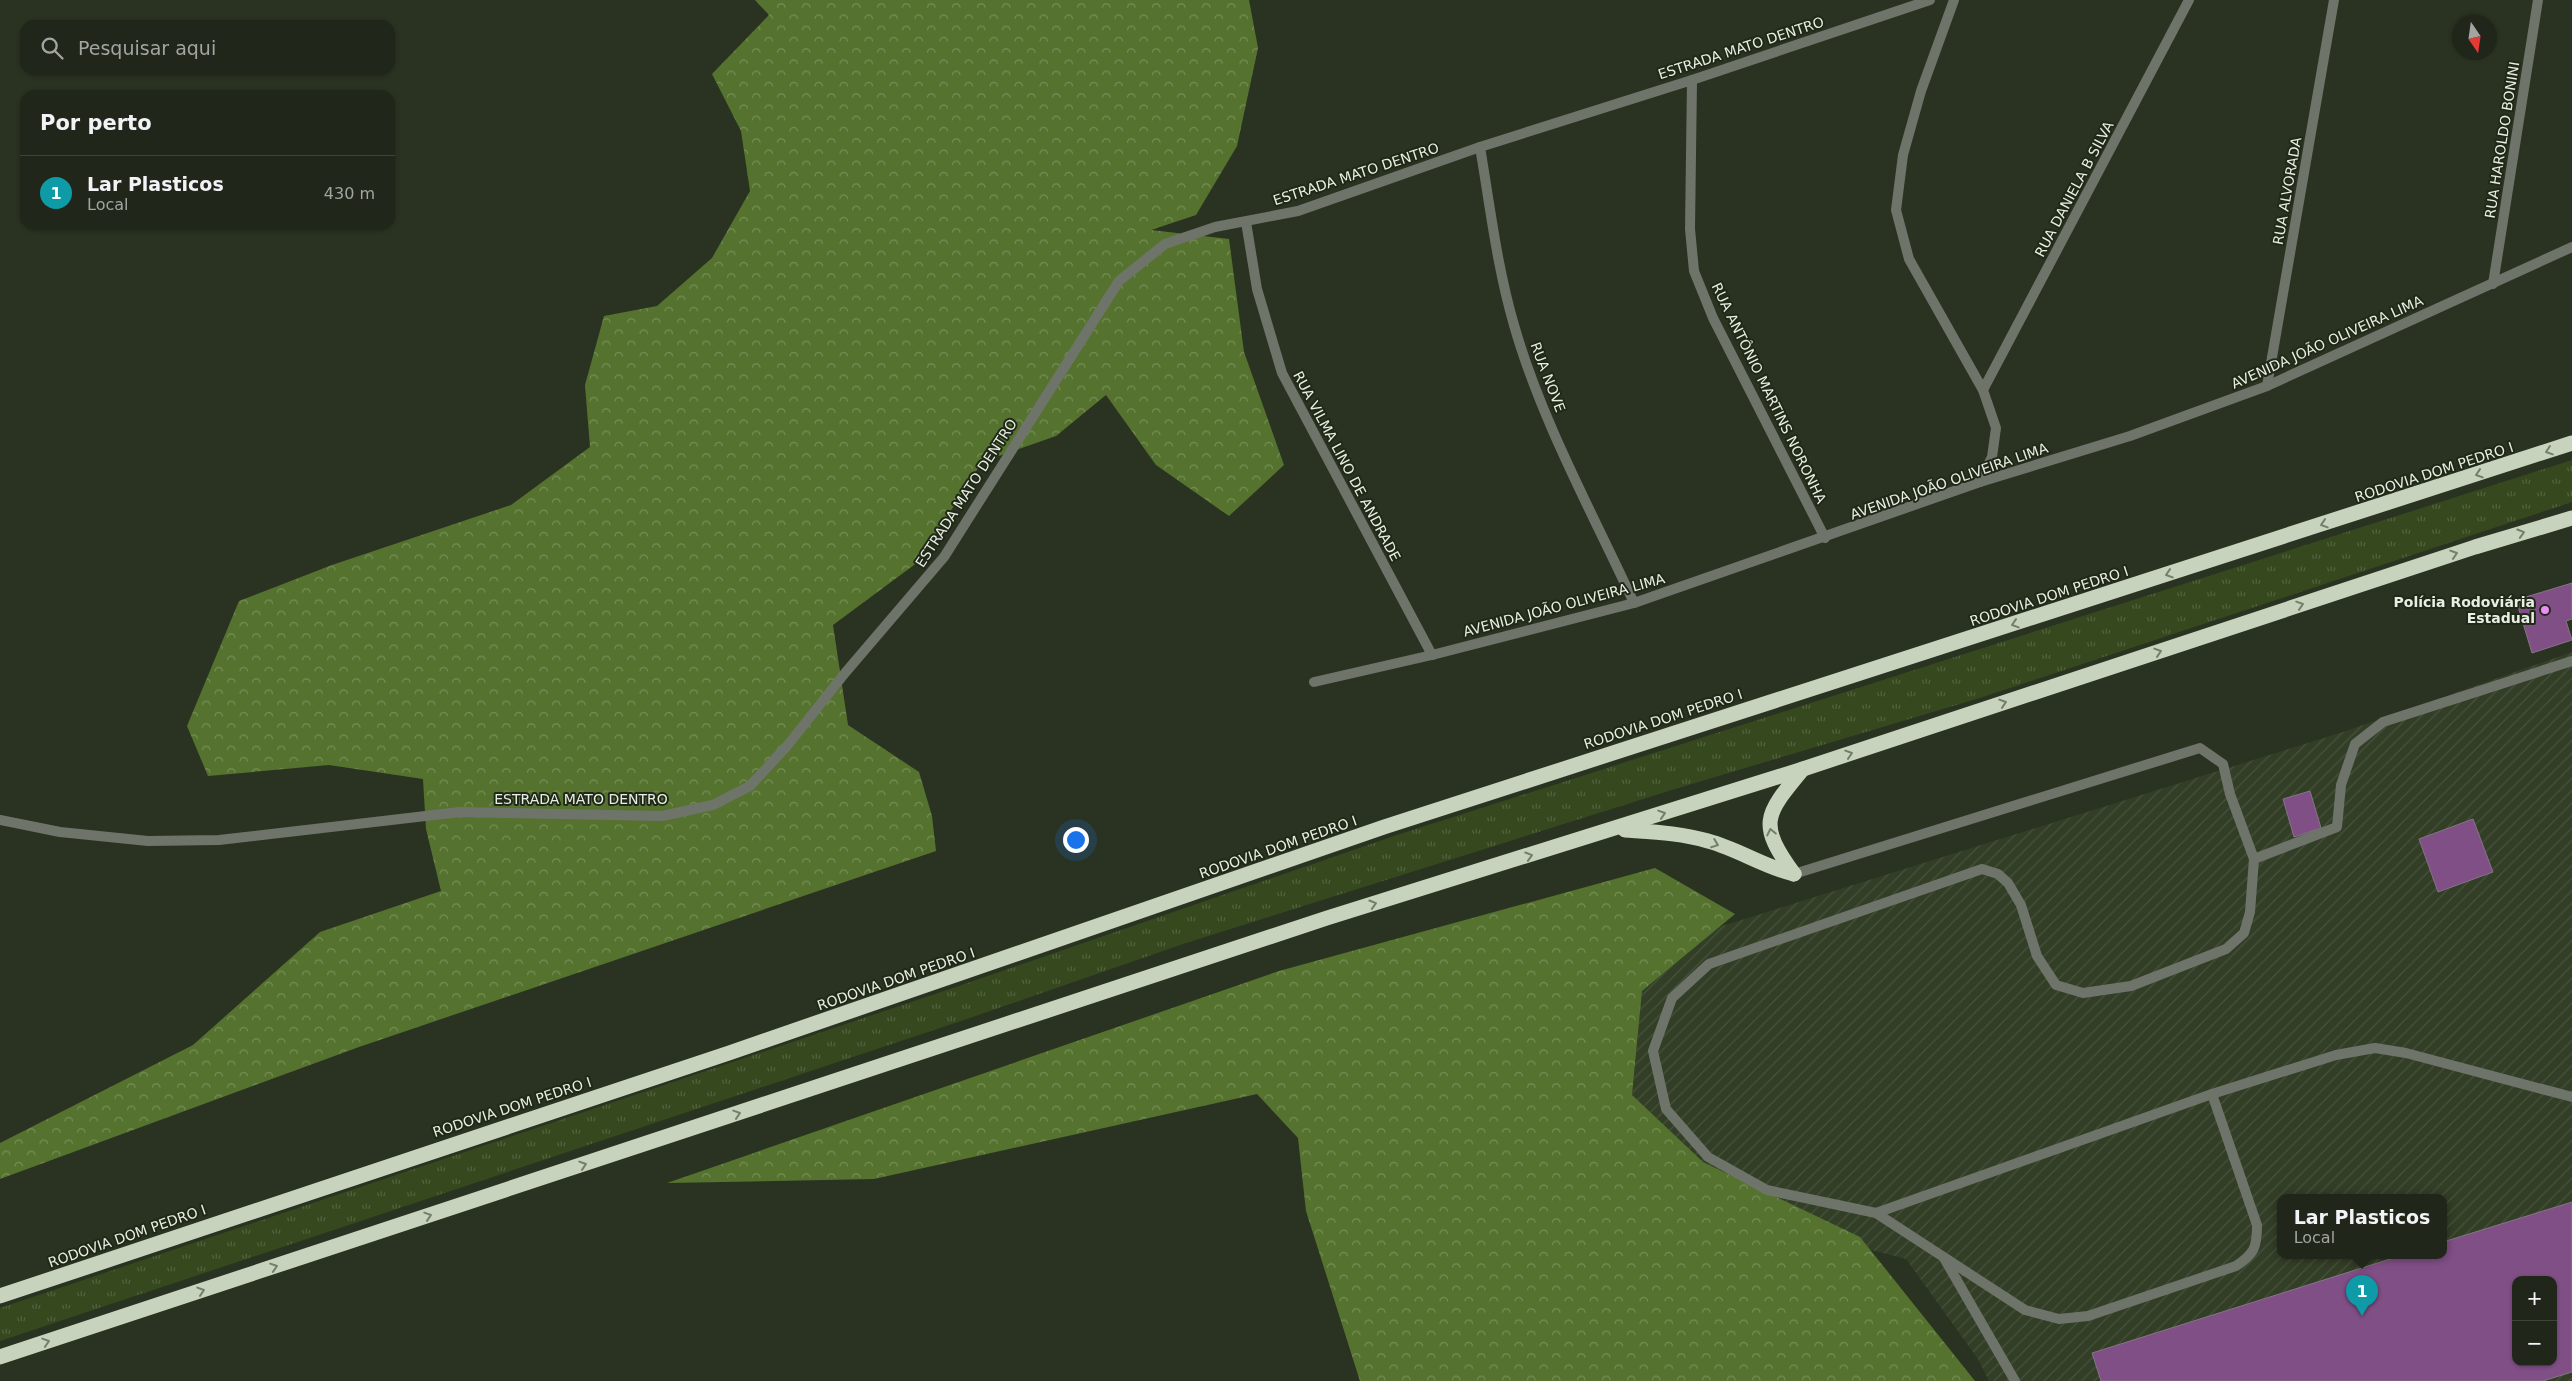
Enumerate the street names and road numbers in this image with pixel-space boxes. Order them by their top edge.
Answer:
street label: ESTRADA MATO DENTRO [1656,14,1826,82]
street label: RUA HAROLDO BONINI [2482,60,2522,220]
street label: RUA DANIELA B SILVA [2031,118,2117,260]
street label: RUA ALVORADA [2270,136,2304,246]
street label: ESTRADA MATO DENTRO [1271,140,1441,208]
street label: RUA ANTÔNIO MARTINS NORONHA [1708,280,1831,506]
street label: AVENIDA JOÃO OLIVEIRA LIMA [2229,292,2426,392]
street label: RUA NOVE [1527,340,1569,414]
street label: RUA VILMA LINO DE ANDRADE [1290,368,1404,564]
street label: ESTRADA MATO DENTRO [912,416,1020,570]
street label: AVENIDA JOÃO OLIVEIRA LIMA [1848,439,2050,522]
street label: RODOVIA DOM PEDRO I [2353,439,2515,505]
street label: RODOVIA DOM PEDRO I [1968,563,2130,629]
street label: AVENIDA JOÃO OLIVEIRA LIMA [1461,570,1667,640]
street label: RODOVIA DOM PEDRO I [1582,686,1744,752]
street label: ESTRADA MATO DENTRO [494,791,668,807]
street label: RODOVIA DOM PEDRO I [1197,812,1359,882]
street label: RODOVIA DOM PEDRO I [815,944,977,1014]
street label: RODOVIA DOM PEDRO I [431,1074,593,1140]
street label: RODOVIA DOM PEDRO I [46,1201,208,1271]

